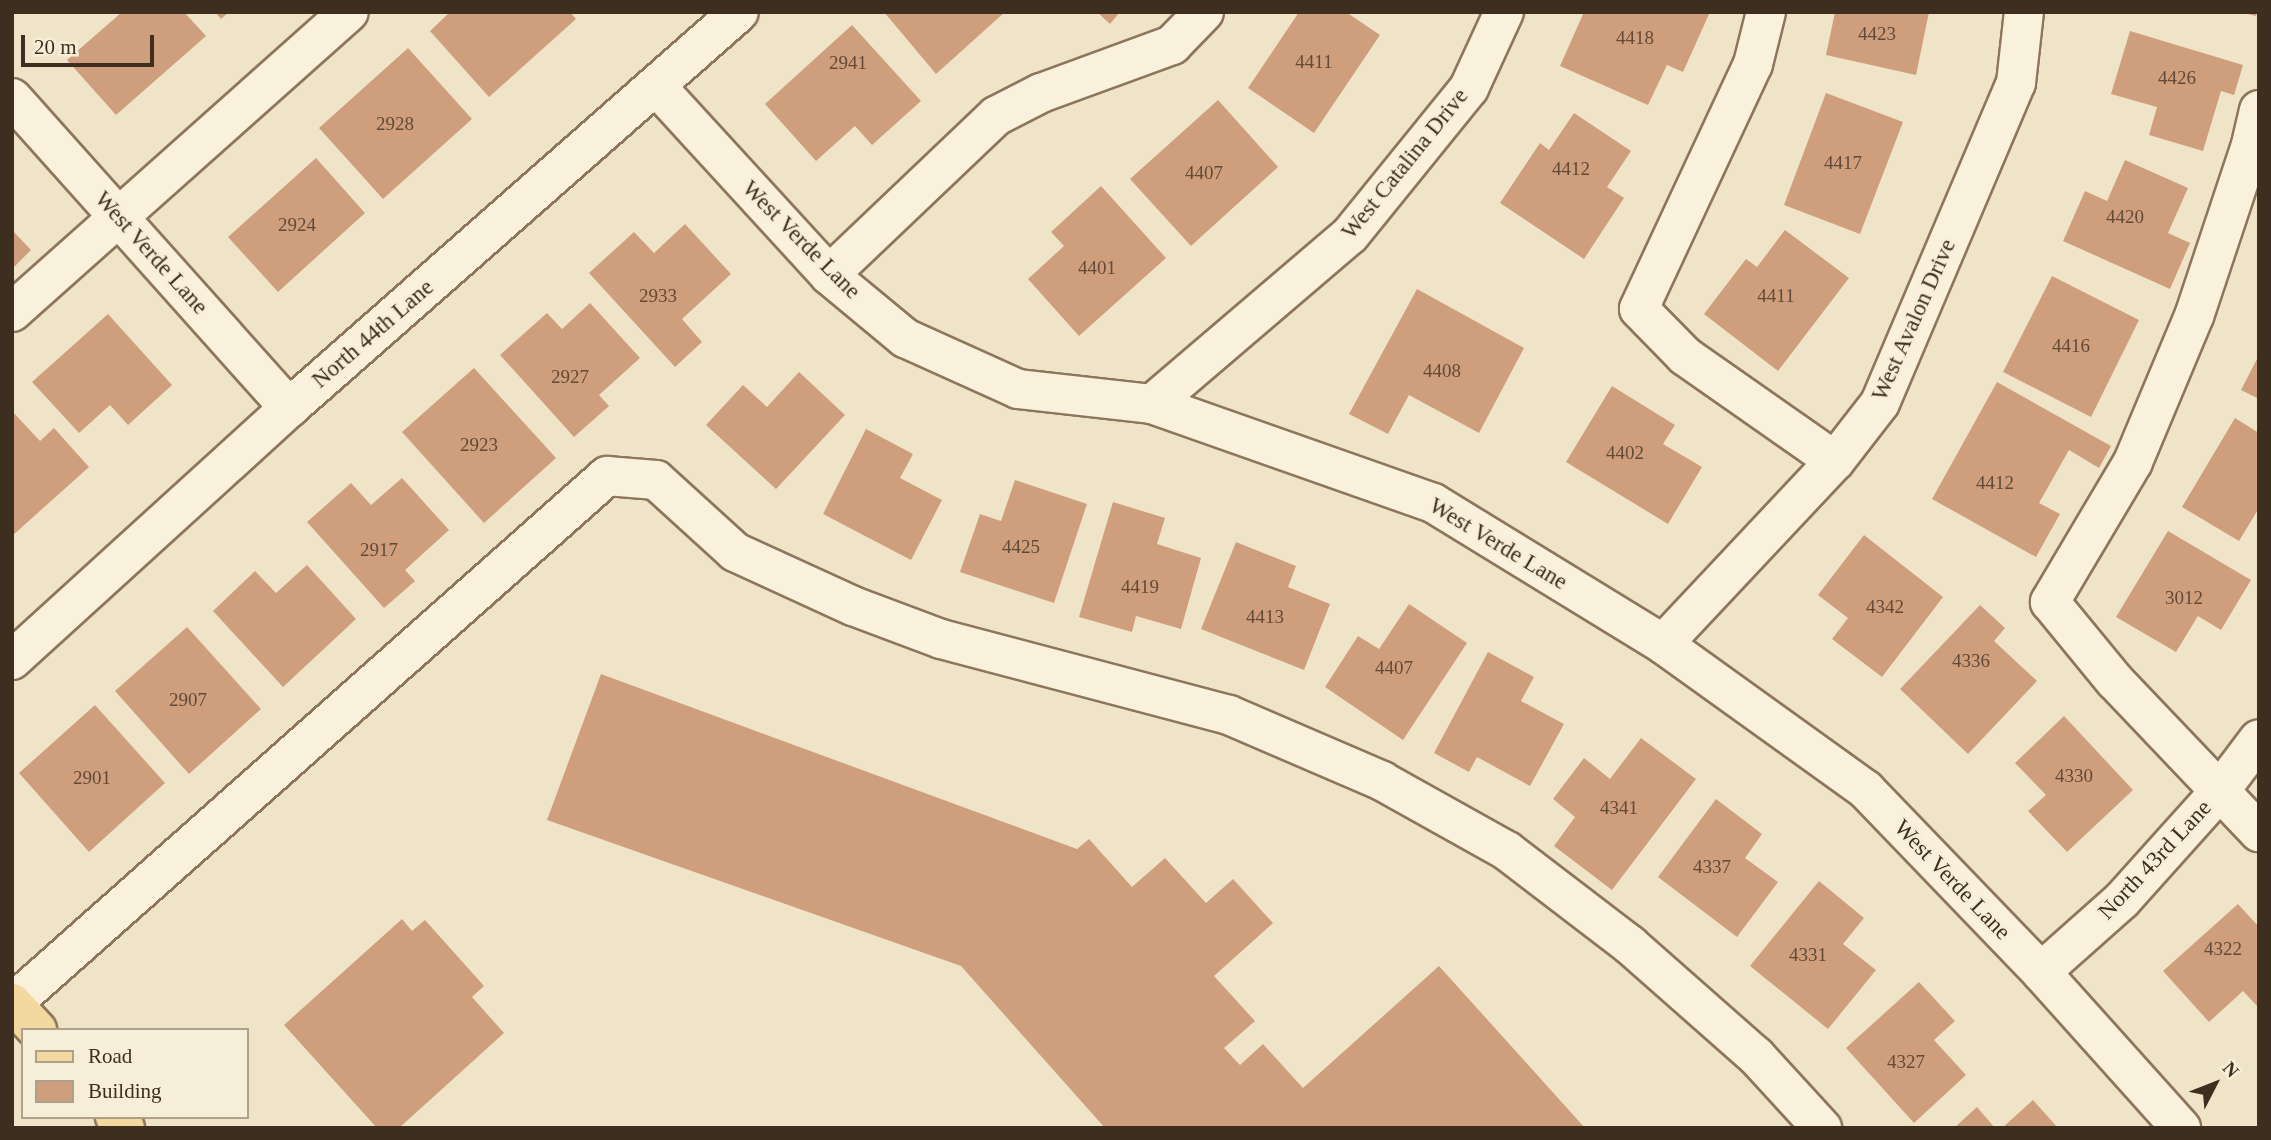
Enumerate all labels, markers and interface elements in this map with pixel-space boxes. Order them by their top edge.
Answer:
scale bar [24,21,158,65]
house number: 4423 [1858,23,1896,45]
house number: 4418 [1616,27,1654,49]
text: 20 m [34,35,77,59]
house number: 4411 [1295,51,1333,73]
house number: 2941 [829,52,867,74]
house number: 4426 [2158,67,2196,89]
street label: West Catalina Drive [1336,83,1474,245]
house number: 2928 [376,113,414,135]
house number: 4417 [1824,152,1862,174]
house number: 4412 [1552,158,1590,180]
house number: 4407 [1185,162,1223,184]
street label: West Verde Lane [736,175,866,305]
street label: West Verde Lane [88,186,214,320]
house number: 4420 [2106,206,2144,228]
house number: 2924 [278,214,316,236]
street label: West Avalon Drive [1866,234,1962,406]
house number: 4401 [1078,257,1116,279]
street label: North 44th Lane [307,274,439,394]
house number: 2933 [639,285,677,307]
house number: 4411 [1757,285,1795,307]
house number: 4416 [2052,335,2090,357]
house number: 4408 [1423,360,1461,382]
house number: 2927 [551,366,589,388]
house number: 2923 [460,434,498,456]
house number: 4402 [1606,442,1644,464]
house number: 4412 [1976,472,2014,494]
street label: West Verde Lane [1424,492,1572,596]
house number: 4425 [1002,536,1040,558]
house number: 2917 [360,539,398,561]
house number: 4419 [1121,576,1159,598]
house number: 3012 [2165,587,2203,609]
house number: 4342 [1866,596,1904,618]
house number: 4413 [1246,606,1284,628]
house number: 4336 [1952,650,1990,672]
house number: 4407 [1375,657,1413,679]
house number: 2907 [169,689,207,711]
house number: 4330 [2055,765,2093,787]
house number: 2901 [73,767,111,789]
street label: North 43rd Lane [2093,795,2217,925]
house number: 4341 [1600,797,1638,819]
street label: West Verde Lane [1888,814,2016,946]
house number: 4337 [1693,856,1731,878]
house number: 4322 [2204,938,2242,960]
house number: 4331 [1789,944,1827,966]
legend [21,1028,248,1119]
text: Road [88,1044,132,1068]
north arrow [2180,1049,2250,1119]
house number: 4327 [1887,1051,1925,1073]
text: N [2219,1057,2243,1082]
text: Building [88,1079,162,1103]

